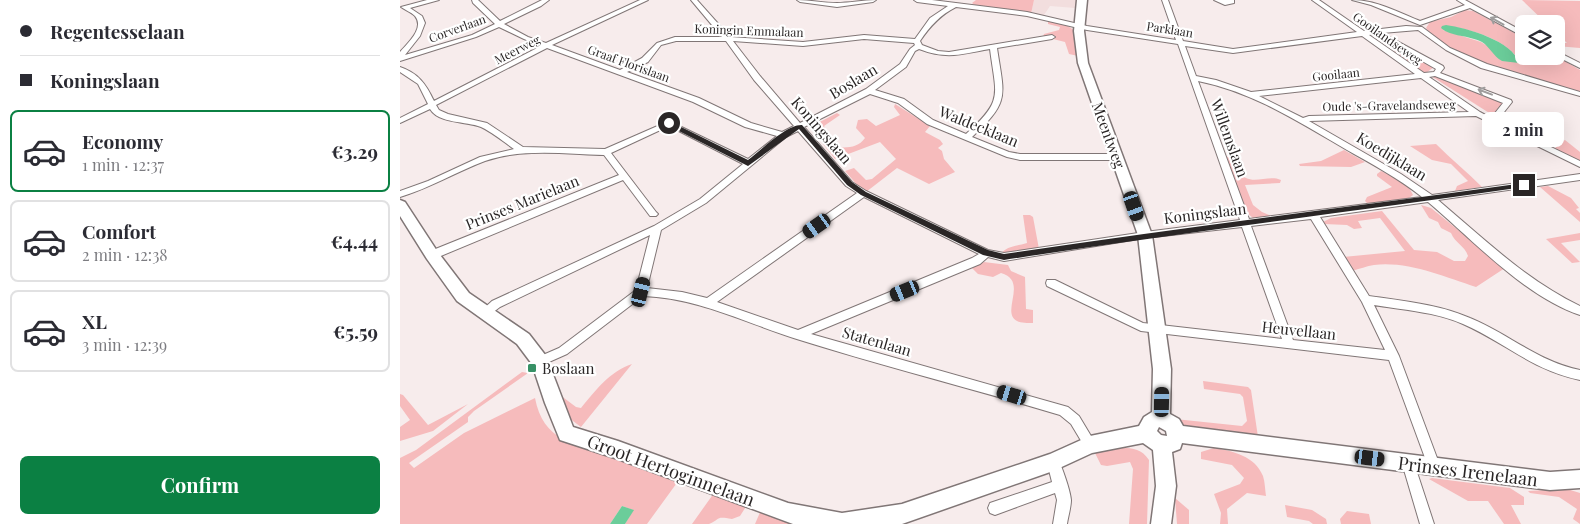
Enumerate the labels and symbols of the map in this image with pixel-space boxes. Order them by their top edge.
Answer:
street label: Gooilandseweg [1350,8,1427,68]
street label: Corverlaan [426,10,488,46]
one-way arrow [1490,15,1504,25]
street label: Parklaan [1146,17,1194,41]
street label: Koningin Emmalaan [694,20,804,40]
street label: Meerweg [491,30,543,67]
street label: Graaf Florislaan [586,41,672,85]
street label: Boslaan [825,59,881,103]
street label: Gooilaan [1311,64,1361,84]
one-way arrow [1478,87,1493,97]
street label: Koningslaan [787,92,857,168]
street label: Willemslaan [1206,95,1253,180]
street label: Oude 's-Gravelandseweg [1322,96,1456,114]
street label: Meentweg [1088,99,1130,171]
street label: Waldecklaan [935,101,1022,151]
route start [658,112,680,134]
callout: 2 min [1483,112,1565,148]
street label: Koedijklaan [1353,127,1431,185]
street label: Prinses Marielaan [462,170,582,234]
route end [1513,174,1535,196]
car [1122,189,1145,223]
street label: Koningslaan [1163,198,1247,228]
car [800,211,833,241]
car [630,276,651,308]
car [888,278,921,304]
street label: Heuvellaan [1261,316,1337,344]
street label: Statenlaan [840,322,914,360]
place label: Boslaan [542,358,595,378]
marker: Boslaan [526,362,538,374]
car [995,383,1028,407]
car [1154,387,1169,417]
street label: Groot Hertoginnelaan [584,429,758,512]
car [1354,449,1385,467]
street label: Prinses Irenelaan [1397,451,1540,492]

